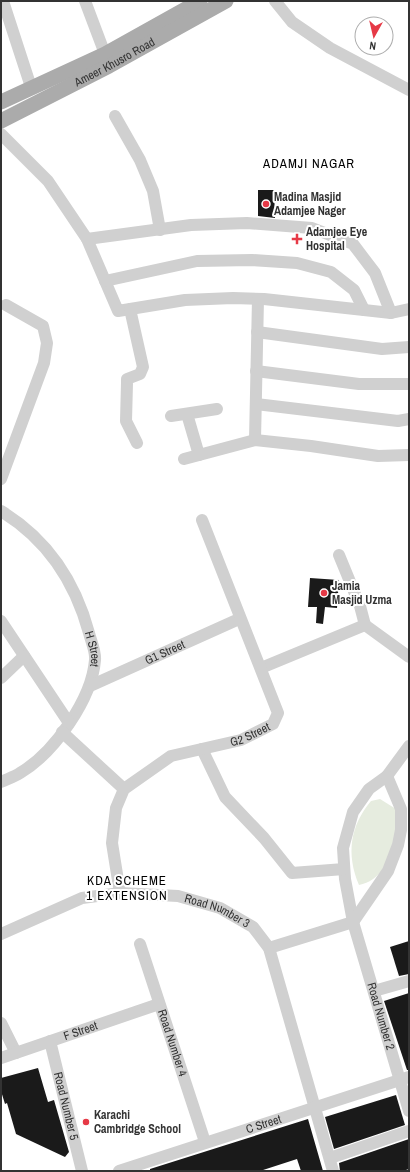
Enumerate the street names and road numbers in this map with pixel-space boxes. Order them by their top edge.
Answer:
street label: Ameer Khusro Road [71,34,158,91]
street label: H Street [81,629,103,668]
street label: G1 Street [142,636,188,668]
street label: G2 Street [229,719,273,750]
street label: Road Number 3 [183,890,253,931]
street label: Road Number 2 [363,981,399,1052]
street label: Road Number 4 [154,1007,191,1079]
street label: F Street [61,1018,100,1044]
street label: Road Number 5 [50,1070,82,1142]
street label: C Street [244,1111,284,1137]

